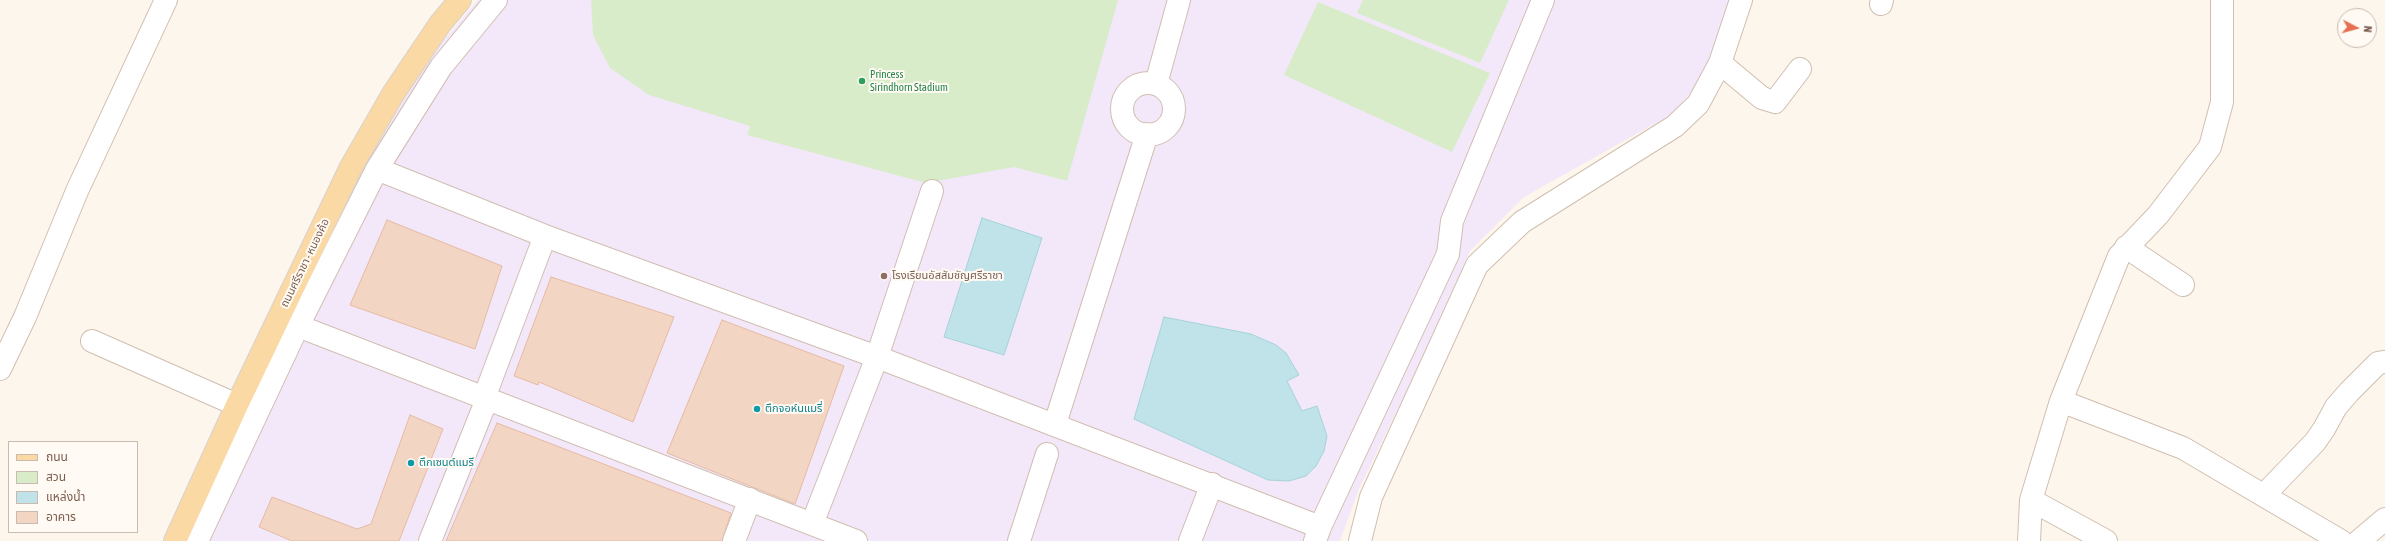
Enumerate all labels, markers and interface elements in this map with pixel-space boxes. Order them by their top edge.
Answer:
north arrow [2337,8,2377,48]
text: N [2362,25,2374,33]
place label: Princess Sirindhorn Stadium [870,68,948,94]
marker: Princess Sirindhorn Stadium [857,76,867,86]
street label: ถนนศรีราชา - หนองค้อ [278,217,332,309]
place label: โรงเรียนอัสสัมชัญศรีราชา [892,269,1003,283]
marker: โรงเรียนอัสสัมชัญศรีราชา [879,271,889,281]
place label: ตึกจอห์นแมรี่ [765,402,822,416]
marker: ตึกจอห์นแมรี่ [752,404,762,414]
legend [8,441,138,533]
text: ถนน [46,450,68,464]
place label: ตึกเซนต์แมรี [419,456,474,470]
marker: ตึกเซนต์แมรี [406,458,416,468]
text: สวน [46,470,66,484]
text: แหล่งน้ำ [46,490,85,504]
text: อาคาร [46,510,76,524]

